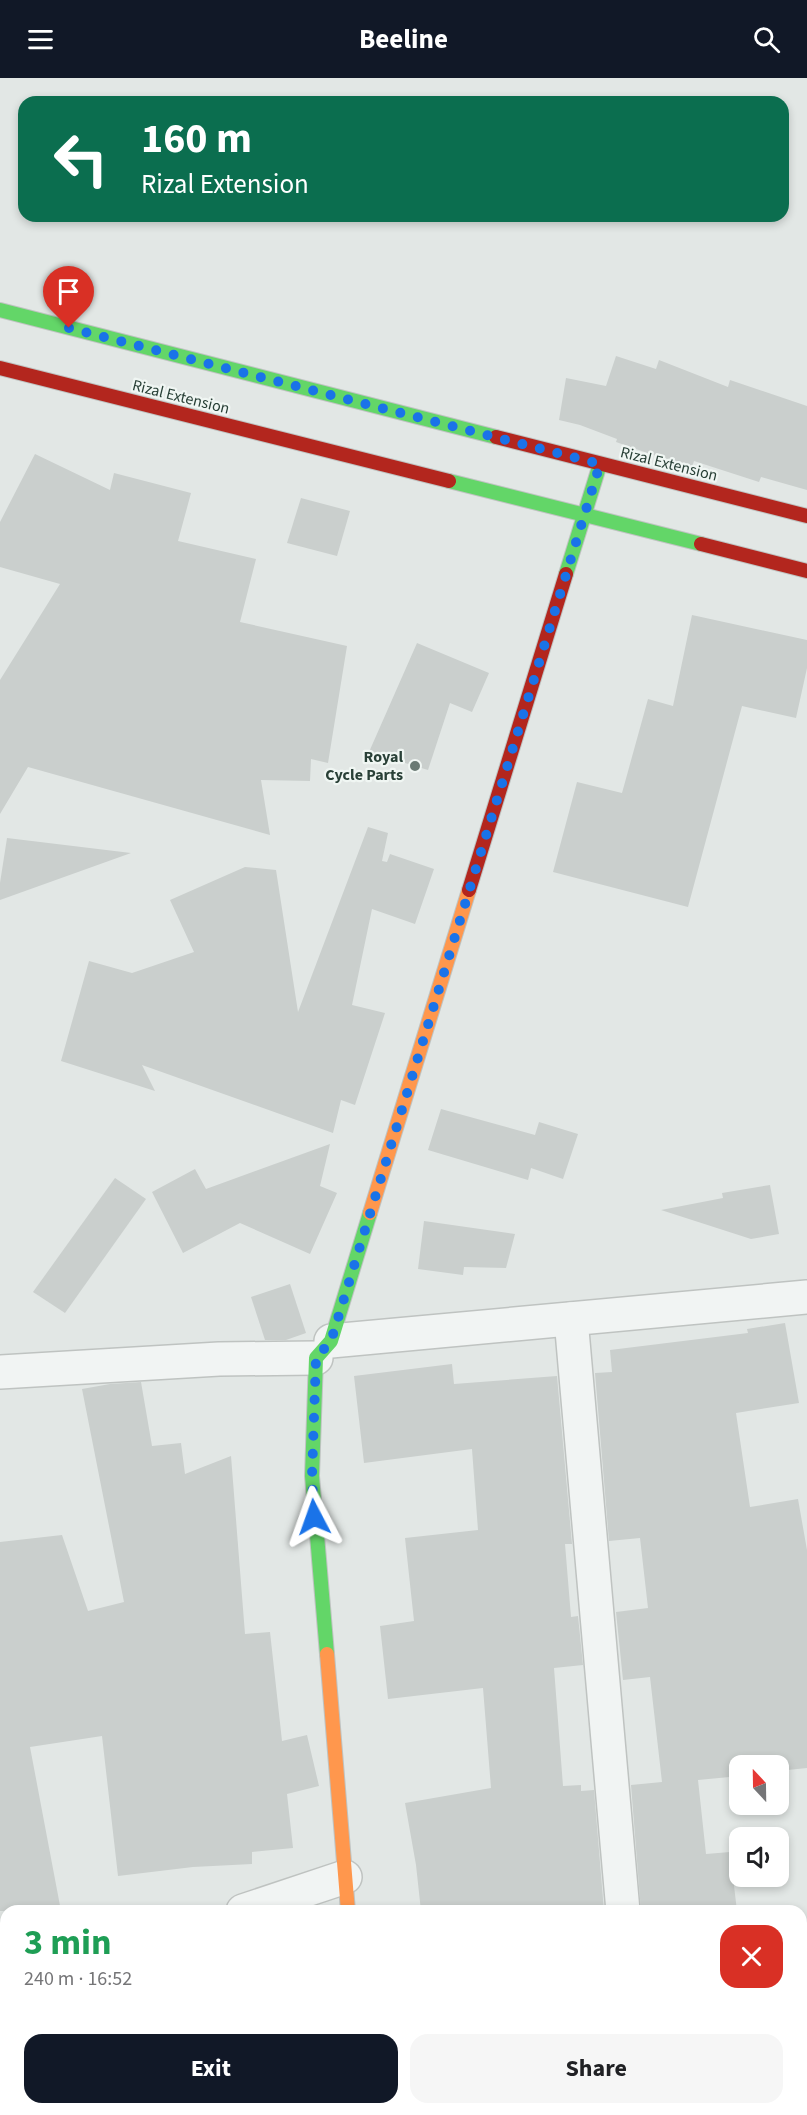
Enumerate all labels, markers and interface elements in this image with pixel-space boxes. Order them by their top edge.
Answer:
text: Beeline [359,20,448,59]
icon: menu [24,23,57,56]
icon: search [750,23,783,56]
text: 160 m [141,109,252,169]
icon: left [42,120,120,198]
text: Rizal Extension [141,165,309,204]
pin [43,266,94,328]
icon: arrive [52,275,85,308]
street label: Rizal Extension [130,374,232,420]
street label: Rizal Extension [618,441,720,487]
place label: Royal Cycle Parts [325,746,403,786]
marker: Royal Cycle Parts [408,759,422,773]
position arrow [282,1485,346,1549]
north arrow [729,1755,789,1815]
map controls [729,1755,789,1887]
button: sound [729,1827,789,1887]
text: 3 min [24,1917,112,1968]
button: close [720,1925,783,1988]
text: 240 m · 16:52 [24,1965,132,1993]
button: Exit [24,2034,398,2103]
button: Share [410,2034,783,2103]

